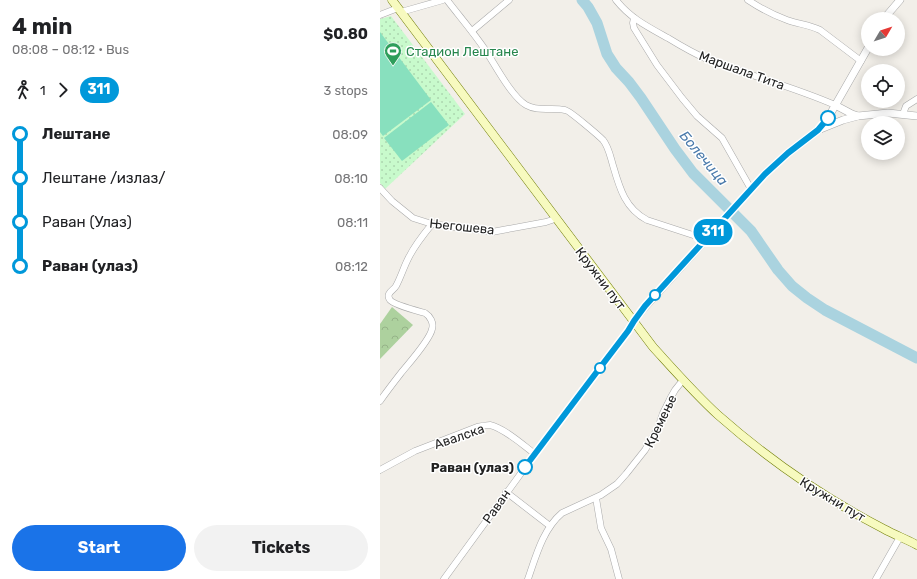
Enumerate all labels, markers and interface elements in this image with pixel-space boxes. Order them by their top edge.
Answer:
north arrow [861,12,905,56]
map controls [861,12,905,160]
text: 4 min [12,13,72,40]
text: $0.80 [323,25,368,43]
sports icon: Стадион Лештане [383,41,403,66]
text: 08:08 – 08:12 · Bus [12,42,129,57]
place label: Стадион Лештане [406,44,518,59]
street label: Маршала Тита [697,48,787,93]
button: locate [861,64,905,108]
icon: walk [12,79,34,101]
icon: forward [52,79,74,101]
text: 311 [88,81,111,98]
text: 1 [40,83,46,98]
text: 3 stops [323,83,368,98]
unlabelled marker [820,110,836,126]
button: layers [861,116,905,160]
text: Лештане [42,125,110,143]
text: 08:09 [332,127,368,142]
water label: Болечица [676,128,731,189]
text: Лештане /излаз/ [42,169,165,187]
text: 08:10 [334,171,368,186]
text: Раван (Улаз) [42,213,132,231]
text: 08:11 [337,215,368,230]
street label: Његошева [429,216,495,237]
line badge: 311 [690,219,736,245]
text: 311 [702,223,724,240]
street label: Кружни пут [572,244,629,313]
text: Раван (улаз) [42,257,138,275]
text: 08:12 [335,259,368,274]
unlabelled marker [649,289,661,301]
unlabelled marker [594,362,606,374]
street label: Кремење [641,392,680,450]
street label: Авалска [432,421,486,452]
marker: Раван (улаз) [517,459,533,475]
place label: Раван (улаз) [431,460,514,475]
street label: Кружни пут [797,474,869,525]
street label: Раван [479,486,513,526]
button: Start [12,525,186,571]
button: Tickets [194,525,368,571]

